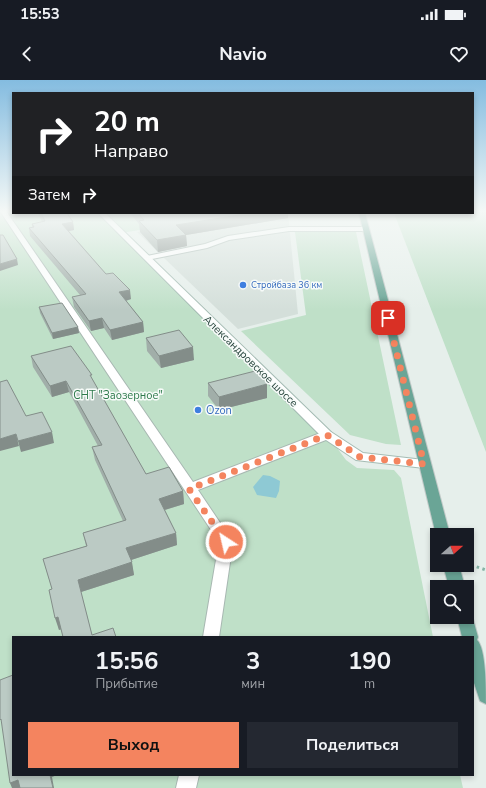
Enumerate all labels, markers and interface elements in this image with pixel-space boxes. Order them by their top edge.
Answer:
text: 15:53 [20,4,60,24]
text: Navio [219,42,267,66]
icon: back [16,43,38,65]
icon: heart [448,43,470,65]
text: 20 m [94,103,160,141]
icon: right [28,108,80,160]
text: Направо [94,139,168,163]
icon: right [78,184,100,206]
text: Затем [28,185,70,205]
place label: Стройбаза 36 км [251,279,322,291]
marker: Стройбаза 36 км [238,280,248,290]
pin [371,301,405,335]
icon: arrive [377,307,399,329]
street label: Александровское шоссе [200,312,301,411]
park label: СНТ "Заозерное" [73,388,163,403]
place label: Ozon [206,403,232,418]
marker: Ozon [193,405,203,415]
position arrow [205,521,247,563]
north arrow [430,528,474,572]
map controls [430,528,474,624]
button: search [430,580,474,624]
text: 15:56 [95,645,158,677]
text: 3 [246,645,260,677]
text: 190 [348,645,391,677]
text: Прибытие [95,675,158,693]
text: мин [241,675,265,693]
text: m [364,675,375,693]
button: Выход [28,722,239,768]
button: Поделиться [247,722,458,768]

